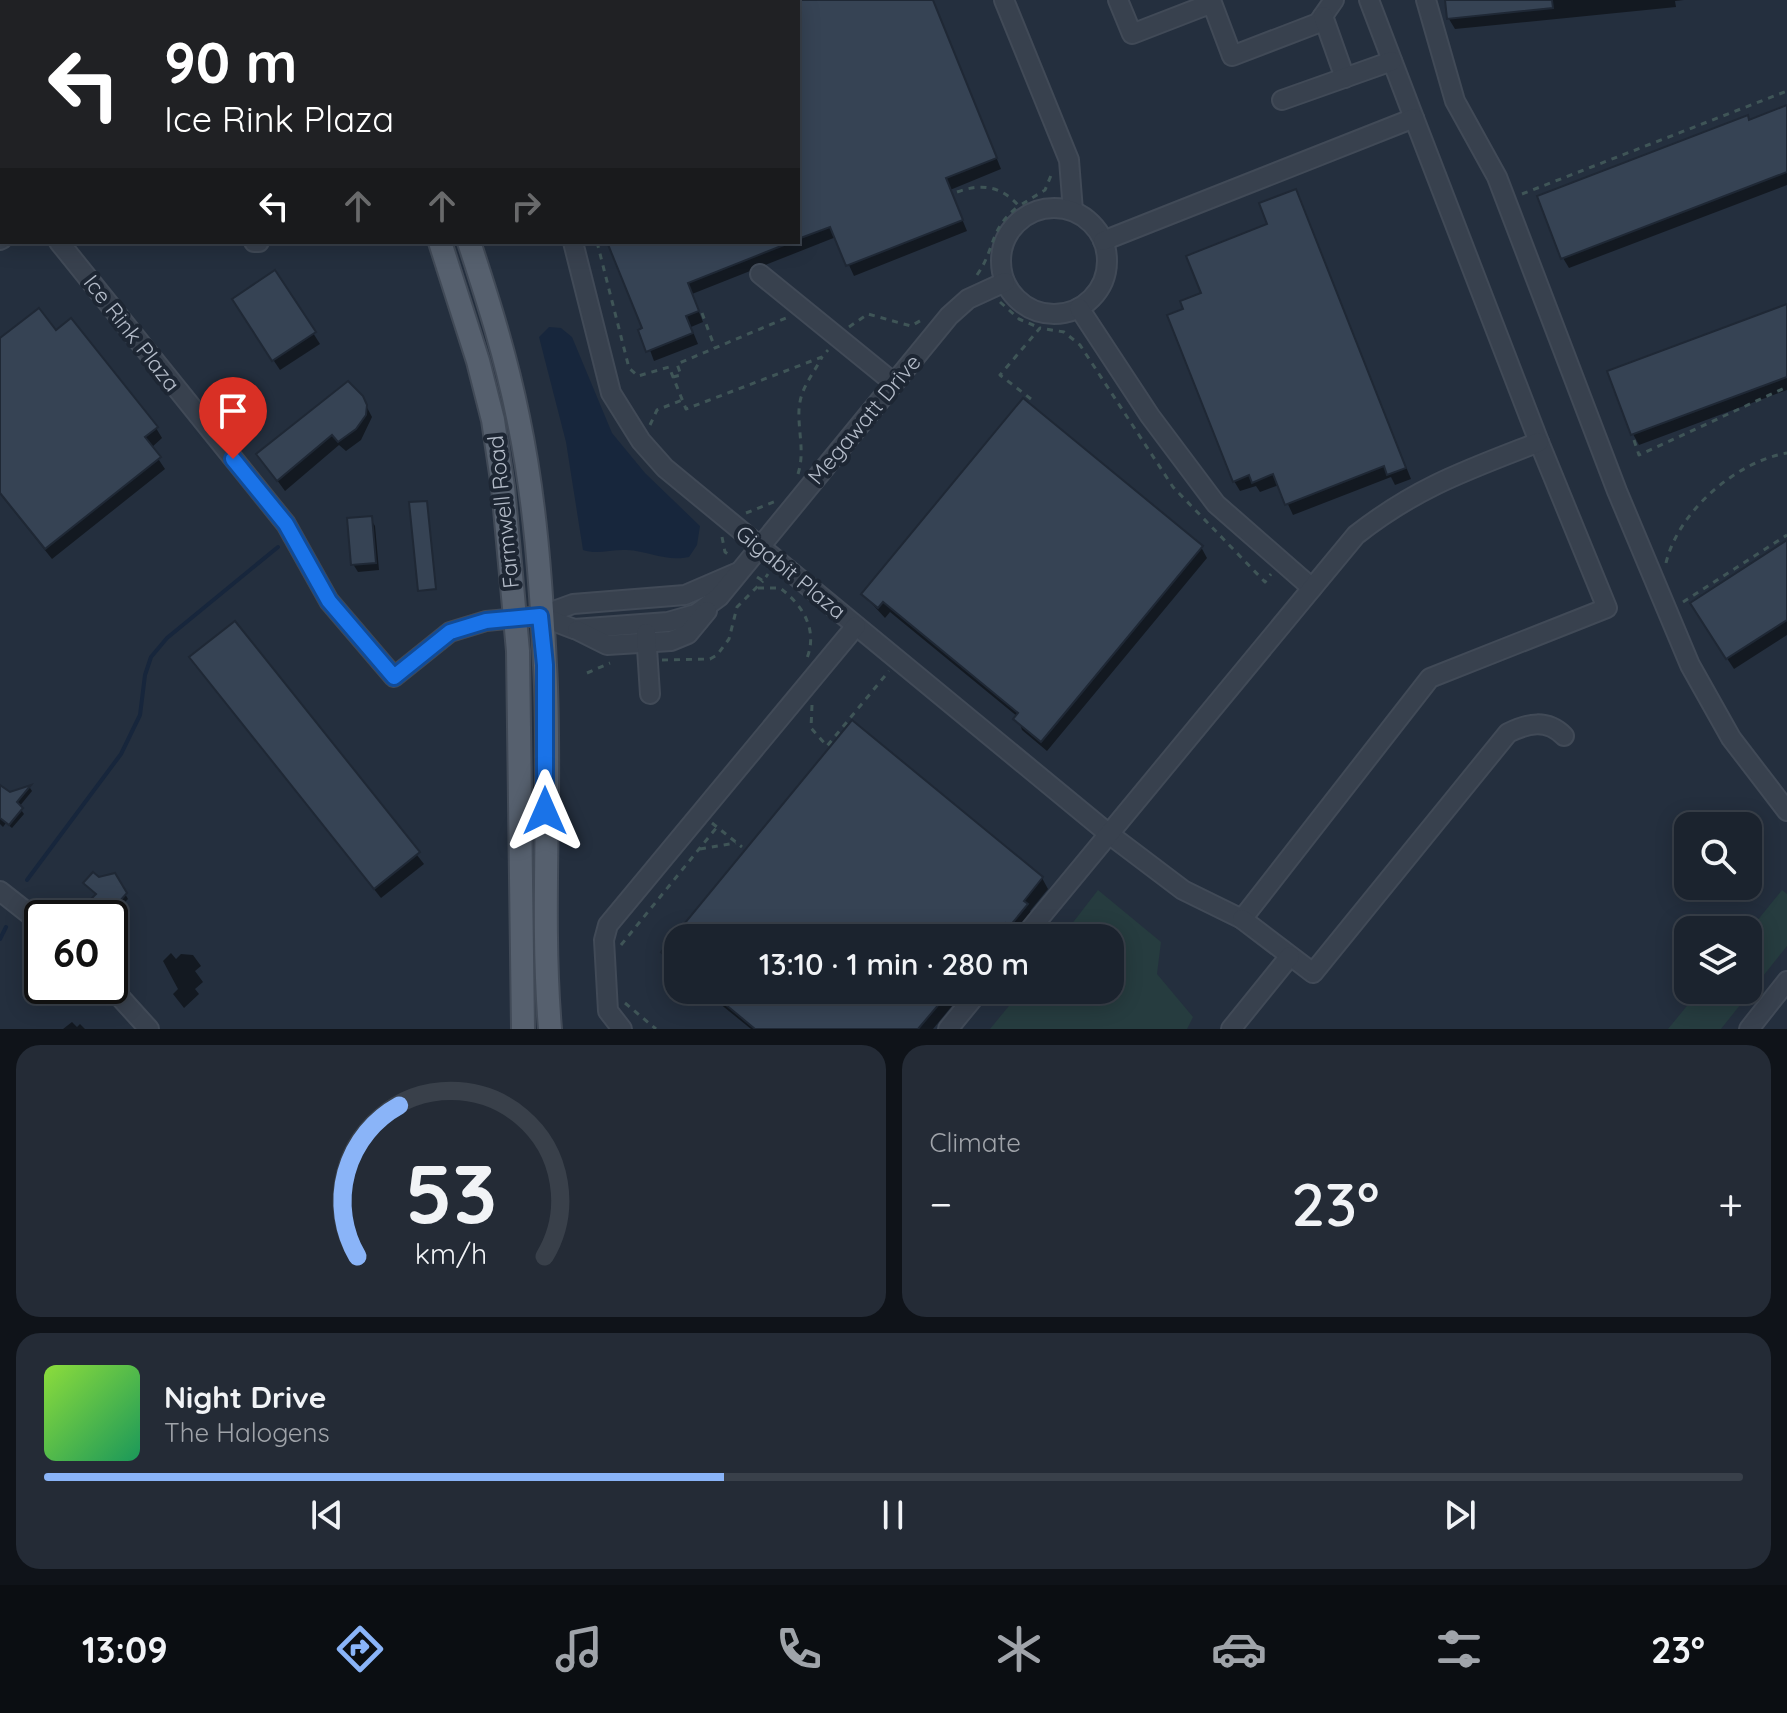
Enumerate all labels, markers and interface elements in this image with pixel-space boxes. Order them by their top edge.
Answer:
text: 90 m [164,27,298,97]
icon: left [32,32,136,136]
text: Ice Rink Plaza [164,96,394,141]
icon: left [252,184,296,228]
icon: ahead [336,184,380,228]
icon: ahead [420,184,464,228]
icon: right [504,184,548,228]
street label: Ice Rink Plaza [78,269,186,397]
street label: Megawatt Drive [801,348,927,490]
pin [199,377,267,459]
icon: arrive [211,389,255,433]
street label: Farmwell Road [481,434,525,590]
street label: Gigabit Plaza [730,519,852,625]
position arrow [503,769,587,853]
map controls [1674,812,1762,1004]
button: search [1674,812,1762,900]
speed limit sign: 60 [24,900,128,1004]
button: layers [1674,916,1762,1004]
text: 13:10 · 1 min · 280 m [759,945,1029,983]
text: Climate [930,1126,1021,1159]
text: 53 [404,1140,497,1244]
text: 23° [1291,1166,1379,1241]
text: − [930,1176,952,1231]
text: + [1718,1176,1743,1231]
text: km/h [414,1235,487,1271]
text: Night Drive [164,1378,326,1416]
text: The Halogens [164,1416,330,1449]
icon: previous [305,1493,349,1537]
icon: pause [871,1493,915,1537]
icon: next [1438,1493,1482,1537]
icon: directions [332,1621,388,1677]
icon: music [551,1621,607,1677]
icon: phone [771,1621,827,1677]
icon: climate [991,1621,1047,1677]
icon: car [1211,1621,1267,1677]
icon: filters [1431,1621,1487,1677]
text: 13:09 [82,1627,168,1672]
text: 23° [1651,1627,1705,1672]

